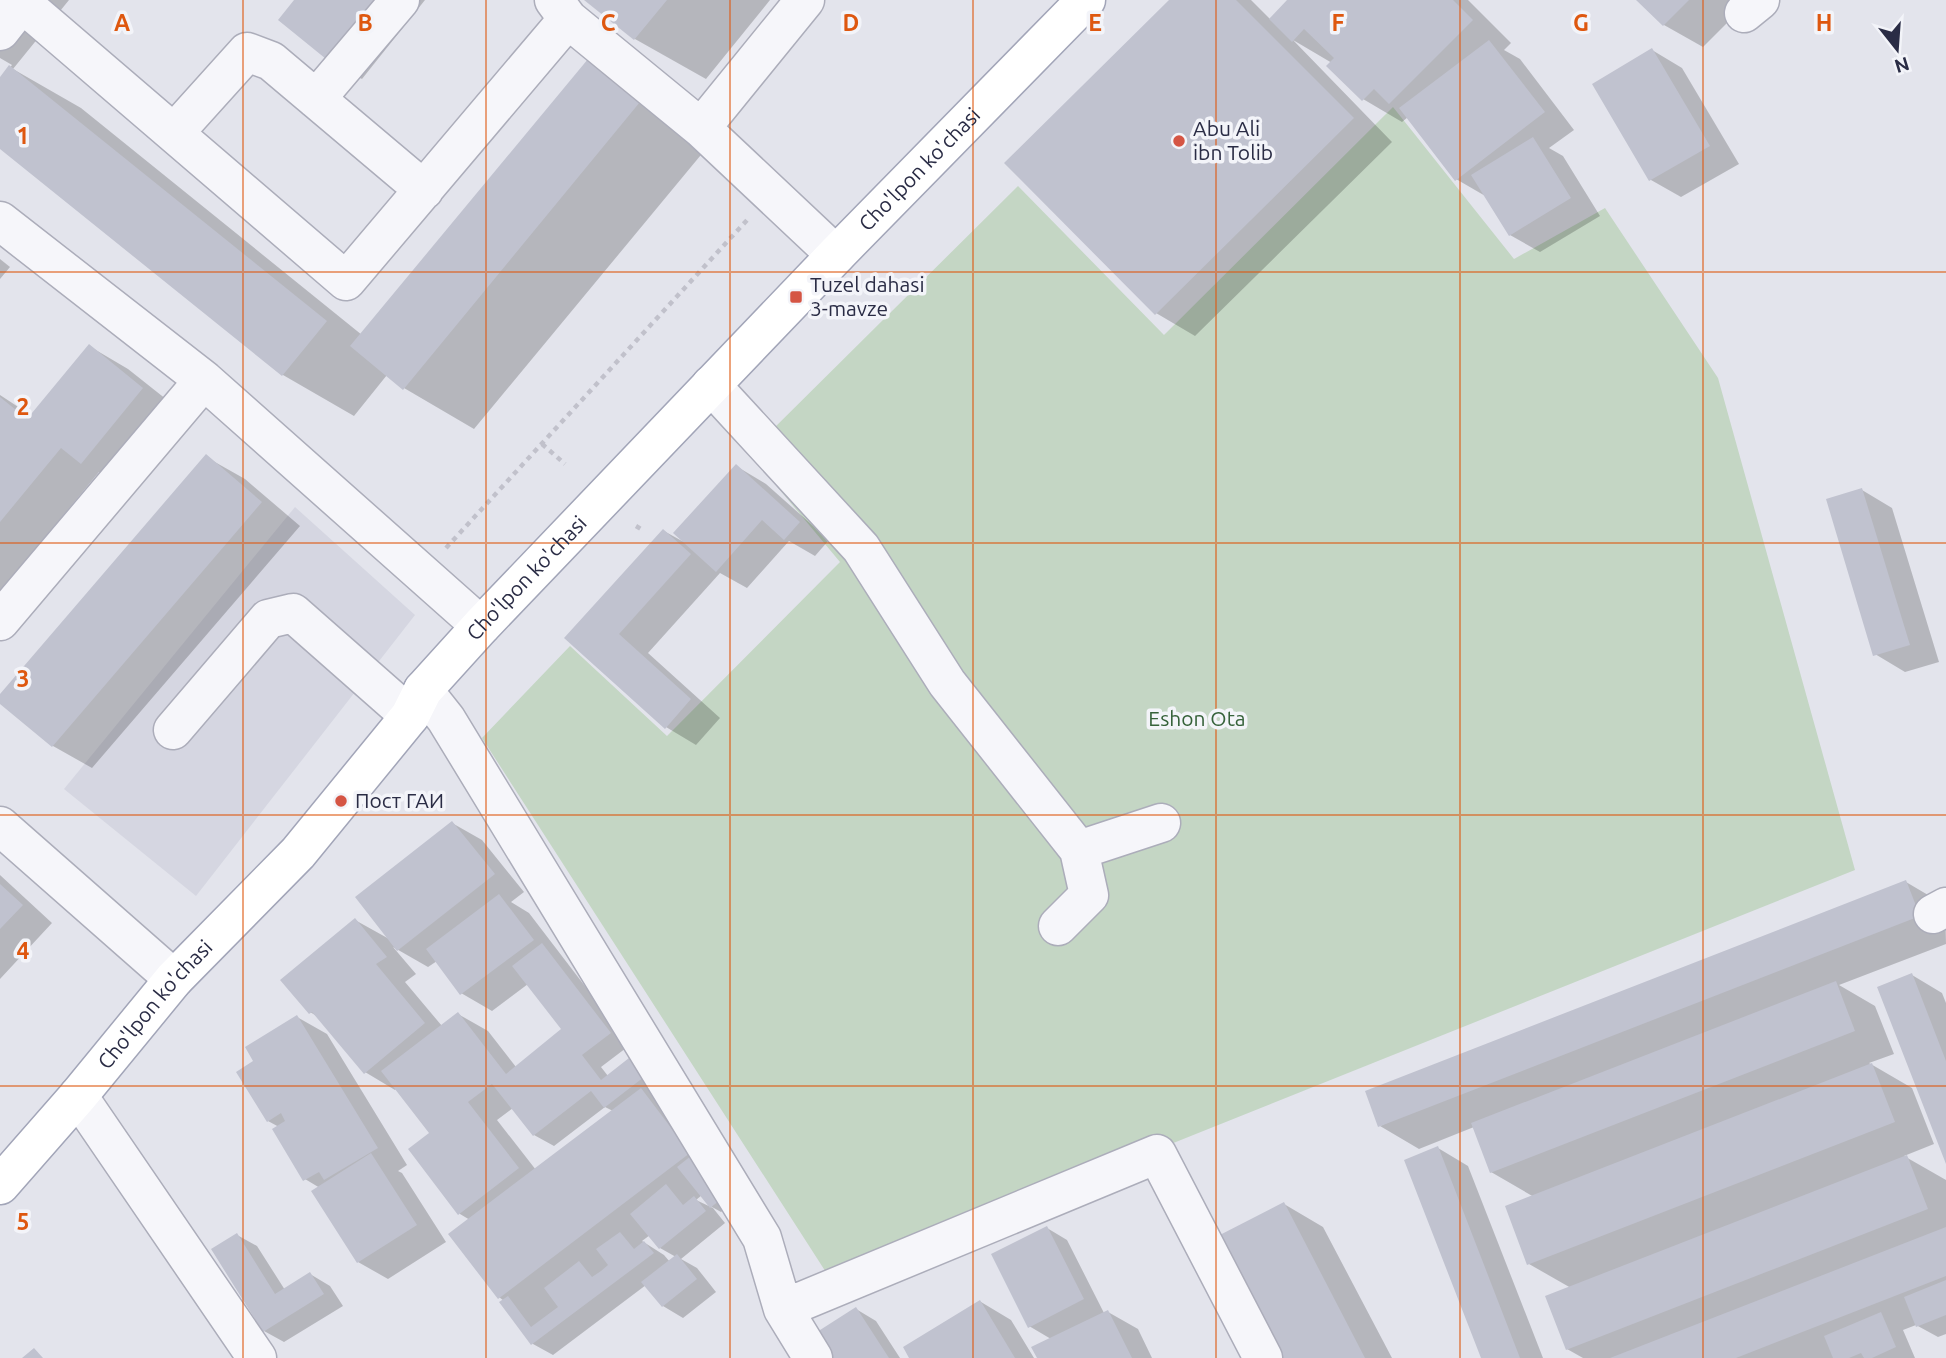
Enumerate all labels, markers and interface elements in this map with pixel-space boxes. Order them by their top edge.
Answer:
text: A [114,10,130,35]
text: B [357,10,373,35]
text: C [601,10,616,35]
text: D [843,10,859,35]
text: E [1088,10,1102,35]
text: F [1332,10,1345,35]
text: G [1573,10,1589,35]
text: H [1816,10,1832,35]
north arrow [1862,14,1932,84]
text: N [1892,53,1912,78]
street label: Cho'lpon ko'chasi [854,102,985,235]
place label: Abu Ali ibn Tolib [1193,116,1273,164]
text: 1 [17,123,29,148]
marker: Abu Ali ibn Tolib [1171,133,1187,149]
place label: Tuzel dahasi 3-mavze [810,272,925,320]
marker: Tuzel dahasi 3-mavze [788,289,804,305]
text: 2 [17,394,29,419]
street label: Cho'lpon ko'chasi [461,510,591,645]
text: 3 [17,666,29,691]
park label: Eshon Ota [1148,706,1246,730]
place label: Пост ГАИ [355,788,444,812]
marker: Пост ГАИ [333,793,349,809]
street label: Cho'lpon ko'chasi [92,935,217,1073]
text: 4 [17,938,30,963]
text: 5 [17,1209,29,1234]

